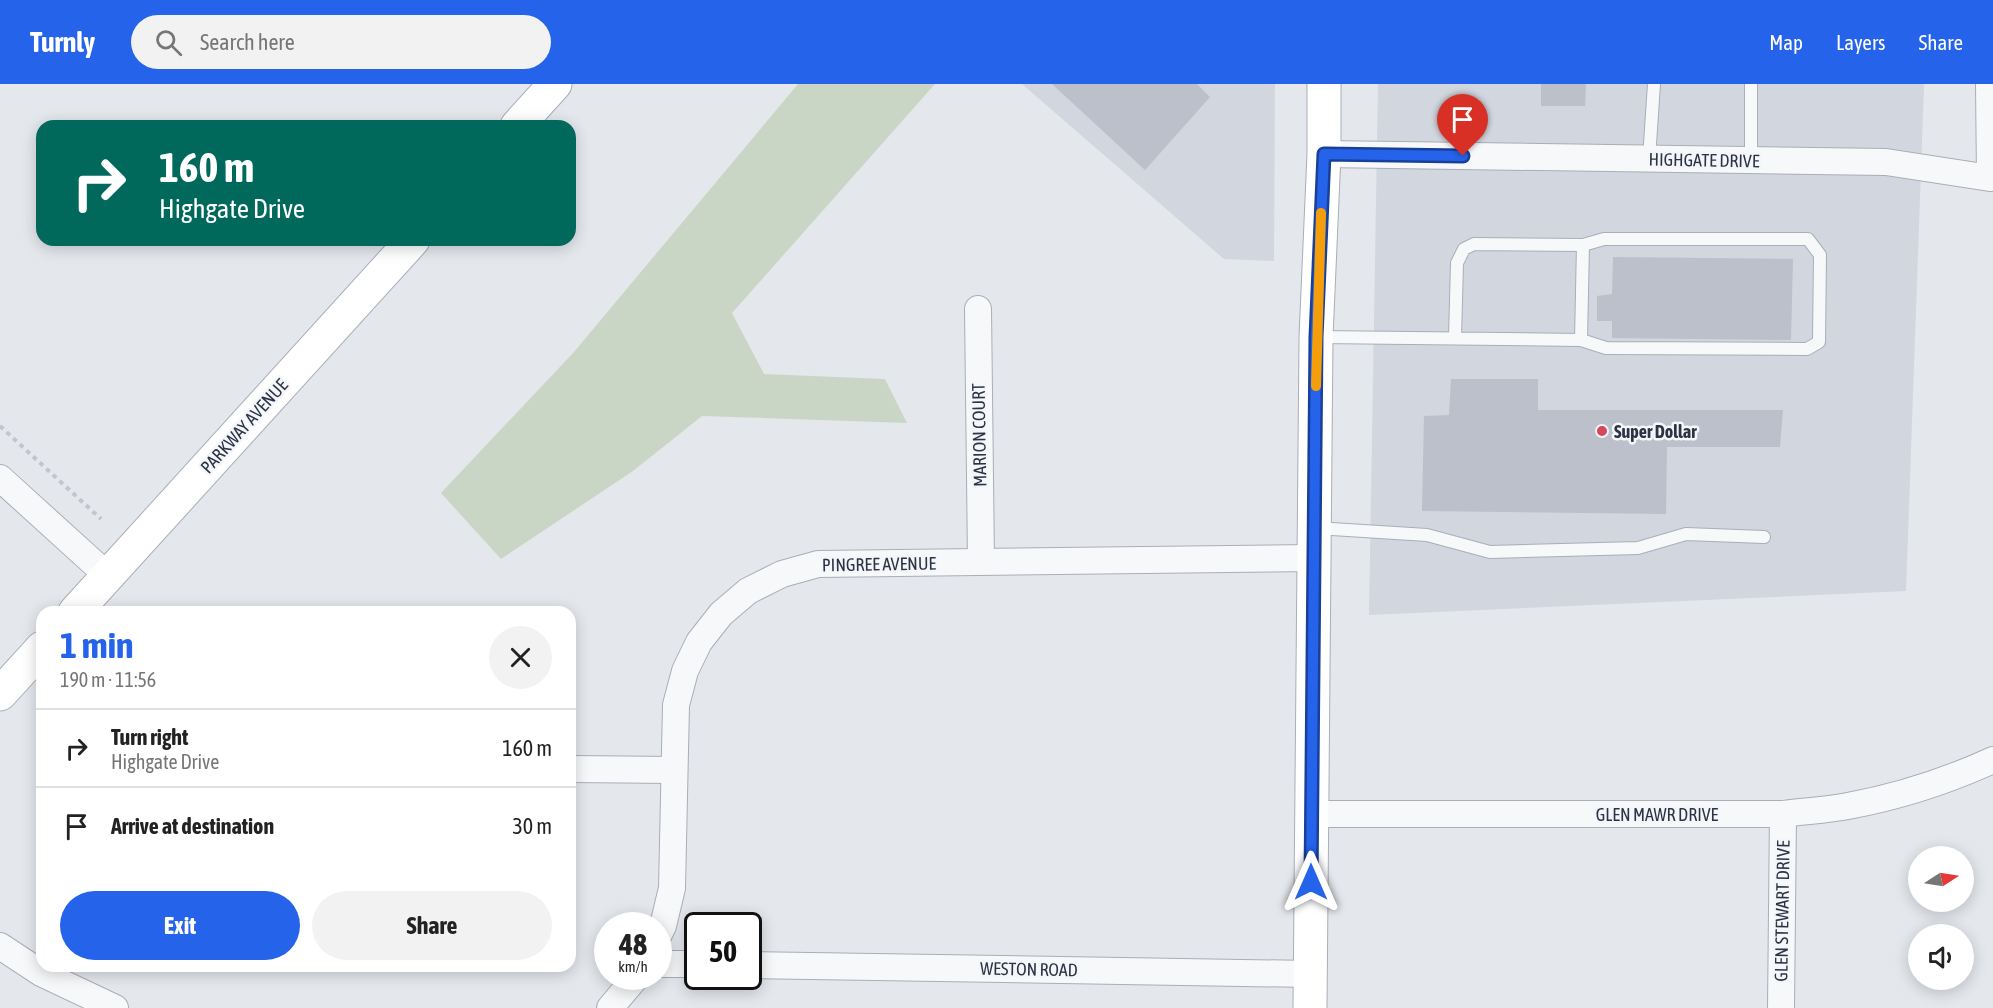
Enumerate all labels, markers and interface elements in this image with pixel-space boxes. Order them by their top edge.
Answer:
search box [131,15,551,69]
text: Turnly [30,26,95,58]
icon: search [152,26,185,59]
text: Search here [200,29,295,55]
text: Map [1769,30,1803,54]
text: Layers [1836,30,1886,54]
text: Share [1919,30,1963,54]
pin [1437,94,1488,156]
icon: arrive [1446,103,1479,136]
text: 160 m [159,143,254,191]
icon: right [60,144,138,222]
street label: HIGHGATE DRIVE [1648,149,1760,171]
text: Highgate Drive [159,193,305,224]
street label: PARKWAY AVENUE [196,374,292,477]
street label: MARION COURT [968,383,990,487]
place label: Super Dollar [1614,421,1697,442]
marker: Super Dollar [1595,424,1609,438]
street label: PINGREE AVENUE [822,552,937,575]
text: 1 min [60,624,134,666]
button: close [489,626,552,689]
text: 190 m · 11:56 [60,668,156,691]
text: Turn right [111,724,188,750]
icon: right [60,732,93,765]
text: 160 m [502,735,552,761]
text: Highgate Drive [111,750,219,773]
street label: GLEN MAWR DRIVE [1596,804,1719,825]
icon: arrive [60,810,93,843]
text: Arrive at destination [111,813,274,839]
text: 30 m [512,813,552,839]
street label: GLEN STEWART DRIVE [1770,840,1794,982]
north arrow [1908,846,1974,912]
map controls [1908,846,1974,990]
position arrow [1279,850,1343,914]
button: Exit [60,891,300,960]
button: Share [312,891,552,960]
speed limit sign: 50 [684,912,762,990]
button: sound [1908,924,1974,990]
text: 48 [619,927,647,961]
text: km/h [618,958,648,975]
street label: WESTON ROAD [980,958,1078,980]

